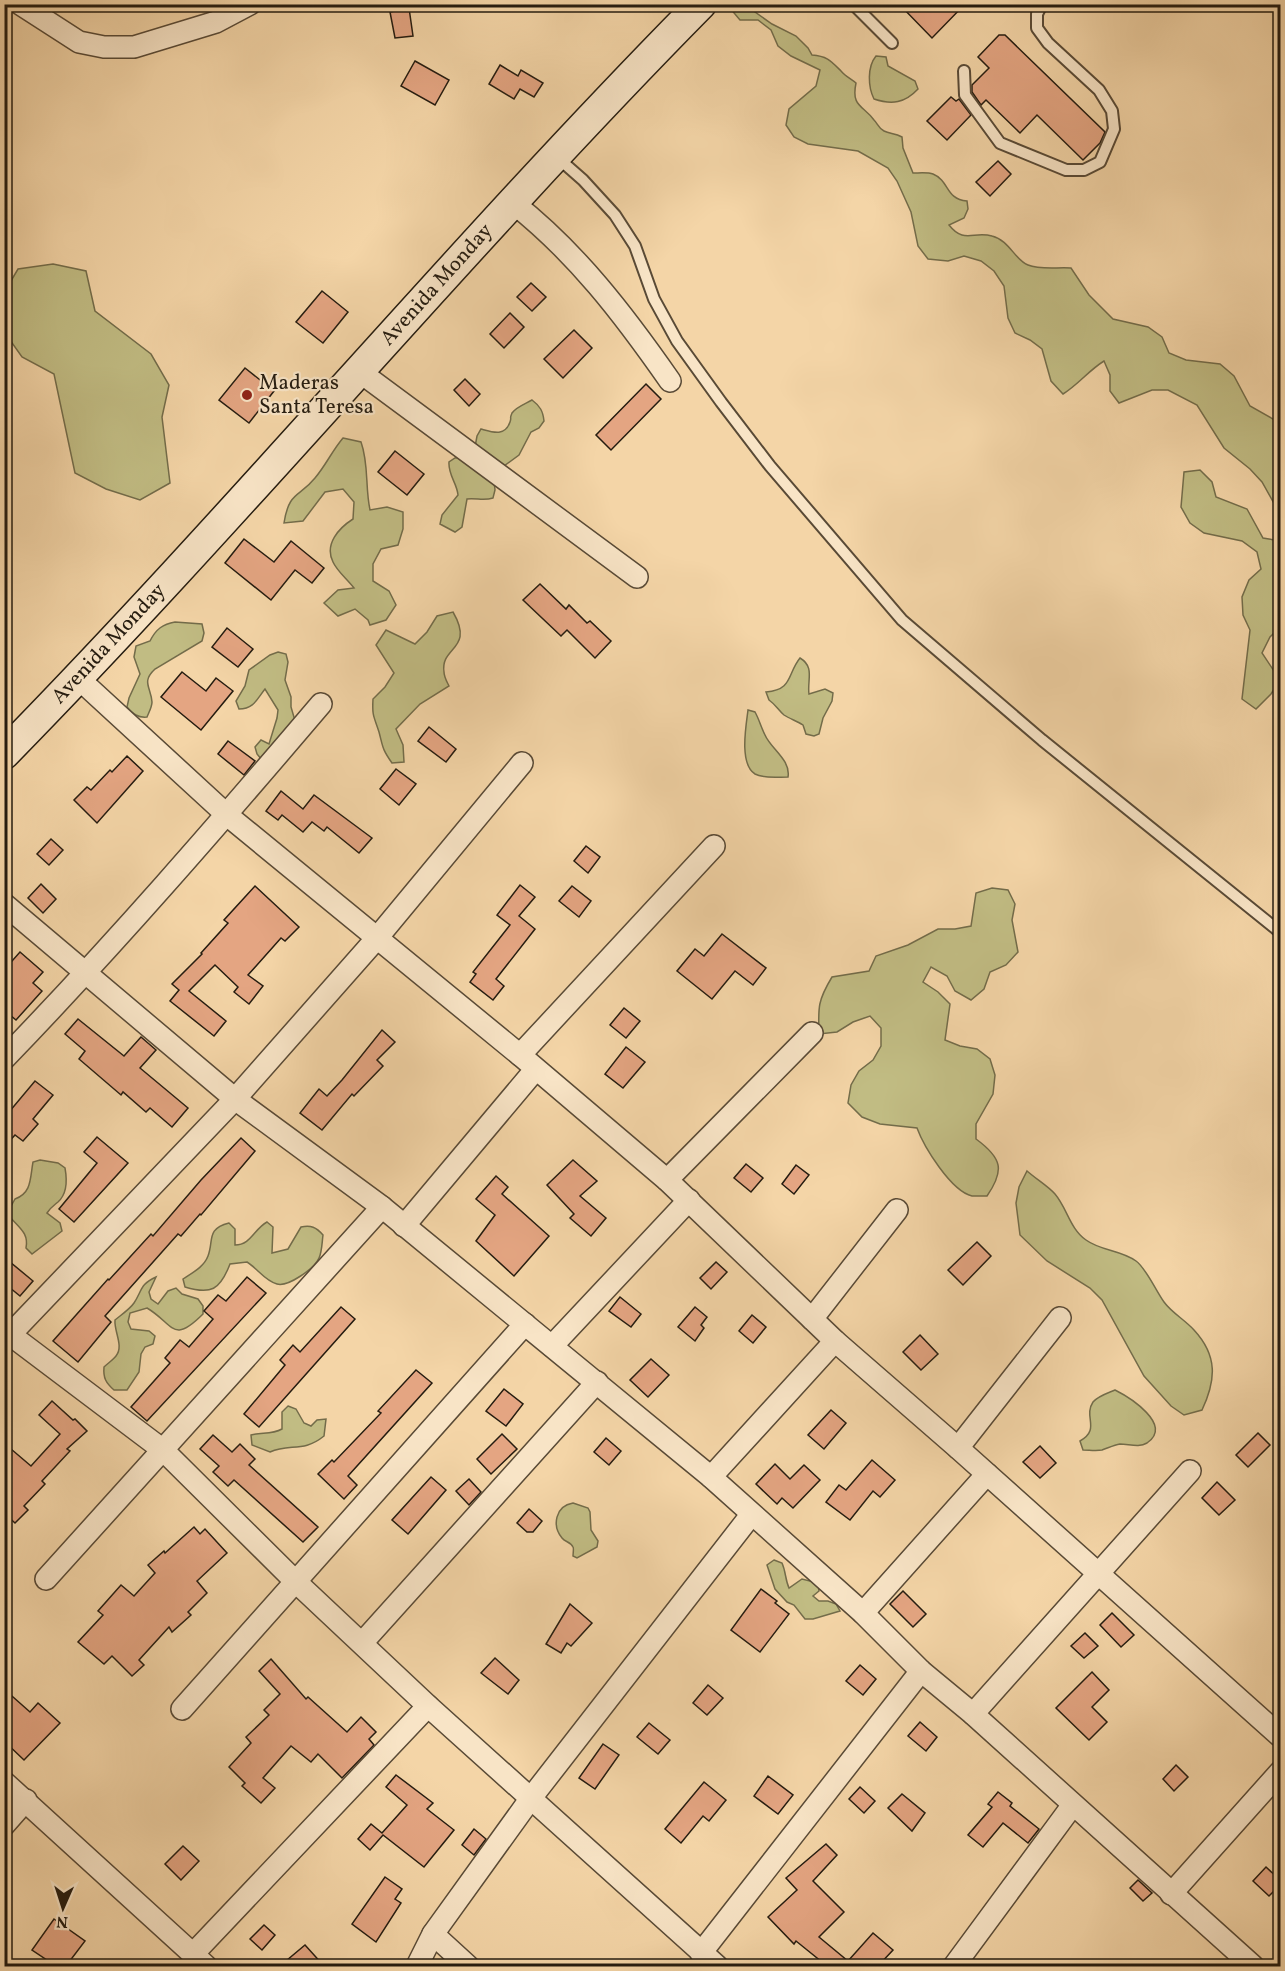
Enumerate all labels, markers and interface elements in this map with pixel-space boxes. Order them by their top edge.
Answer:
street label: Avenida Monday [374,217,500,353]
place label: Maderas Santa Teresa [259,369,374,422]
marker: Maderas Santa Teresa [240,388,254,402]
street label: Avenida Monday [45,577,173,711]
north arrow [33,1878,93,1938]
text: N [56,1910,69,1932]

